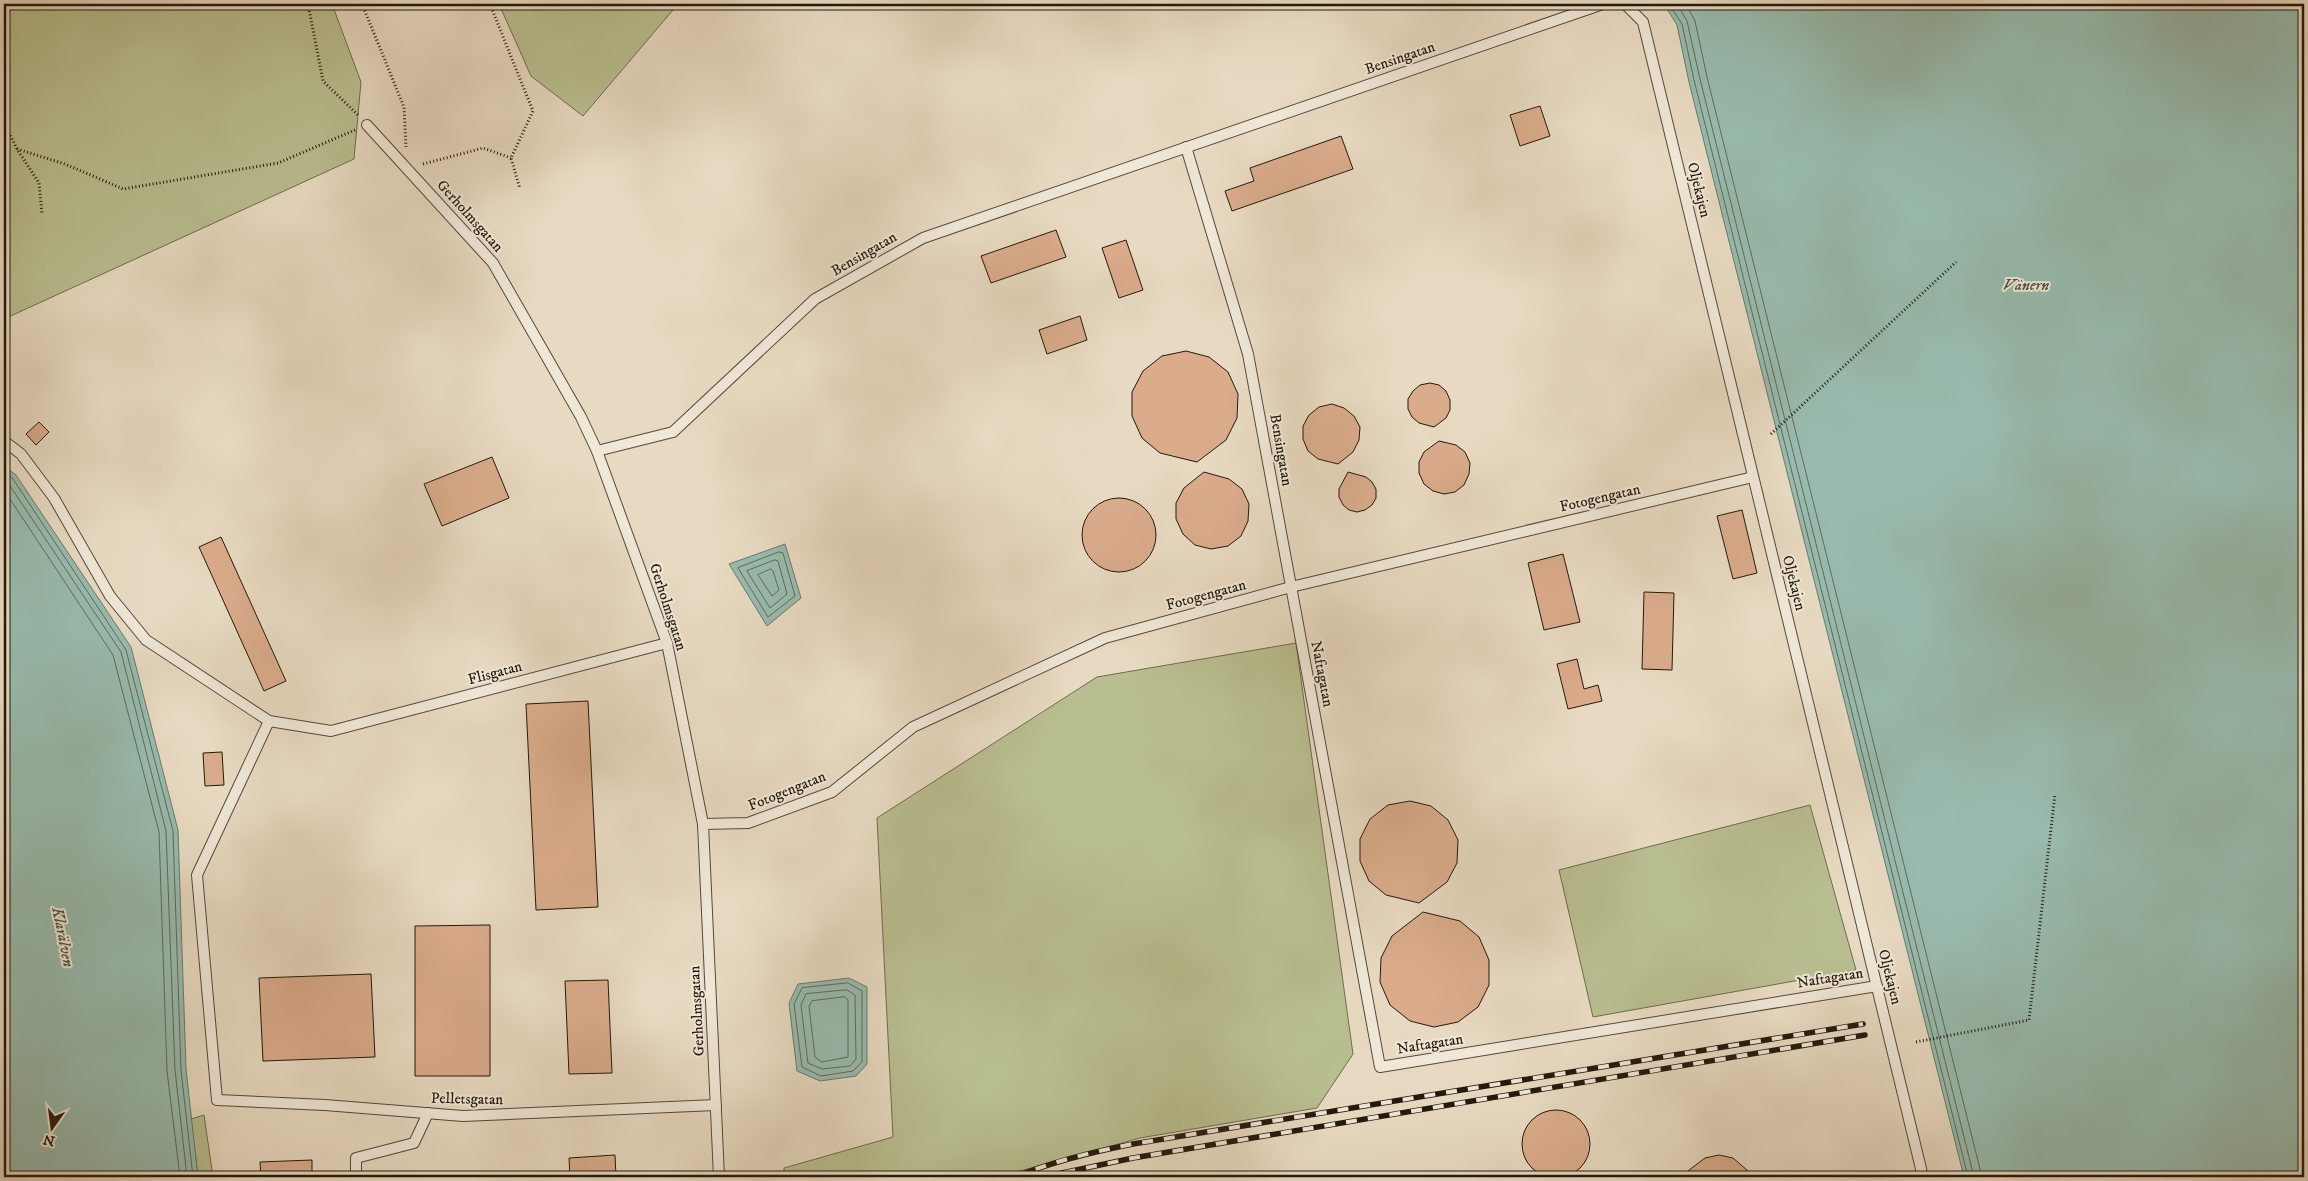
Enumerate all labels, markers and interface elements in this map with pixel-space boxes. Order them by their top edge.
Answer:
street label: Bensingatan [1362,37,1438,79]
street label: Oljekajen [1683,160,1715,220]
street label: Gerholmsgatan [433,176,508,256]
street label: Bensingatan [828,227,900,280]
water label: Vänern [2003,275,2049,295]
street label: Bensingatan [1265,412,1297,488]
street label: Fotogengatan [1558,479,1642,516]
street label: Oljekajen [1778,553,1810,613]
street label: Gerholmsgatan [645,561,691,653]
street label: Fotogengatan [1164,575,1248,615]
street label: Naftagatan [1306,639,1338,709]
street label: Flisgatan [466,657,524,689]
street label: Fotogengatan [745,767,829,815]
water label: Klarälven [47,904,79,969]
street label: Oljekajen [1874,947,1906,1007]
street label: Naftagatan [1795,963,1865,993]
street label: Gerholmsgatan [685,965,709,1057]
street label: Naftagatan [1395,1029,1465,1059]
street label: Pelletsgatan [431,1089,504,1109]
north arrow [28,1104,78,1154]
text: N [41,1129,57,1150]

